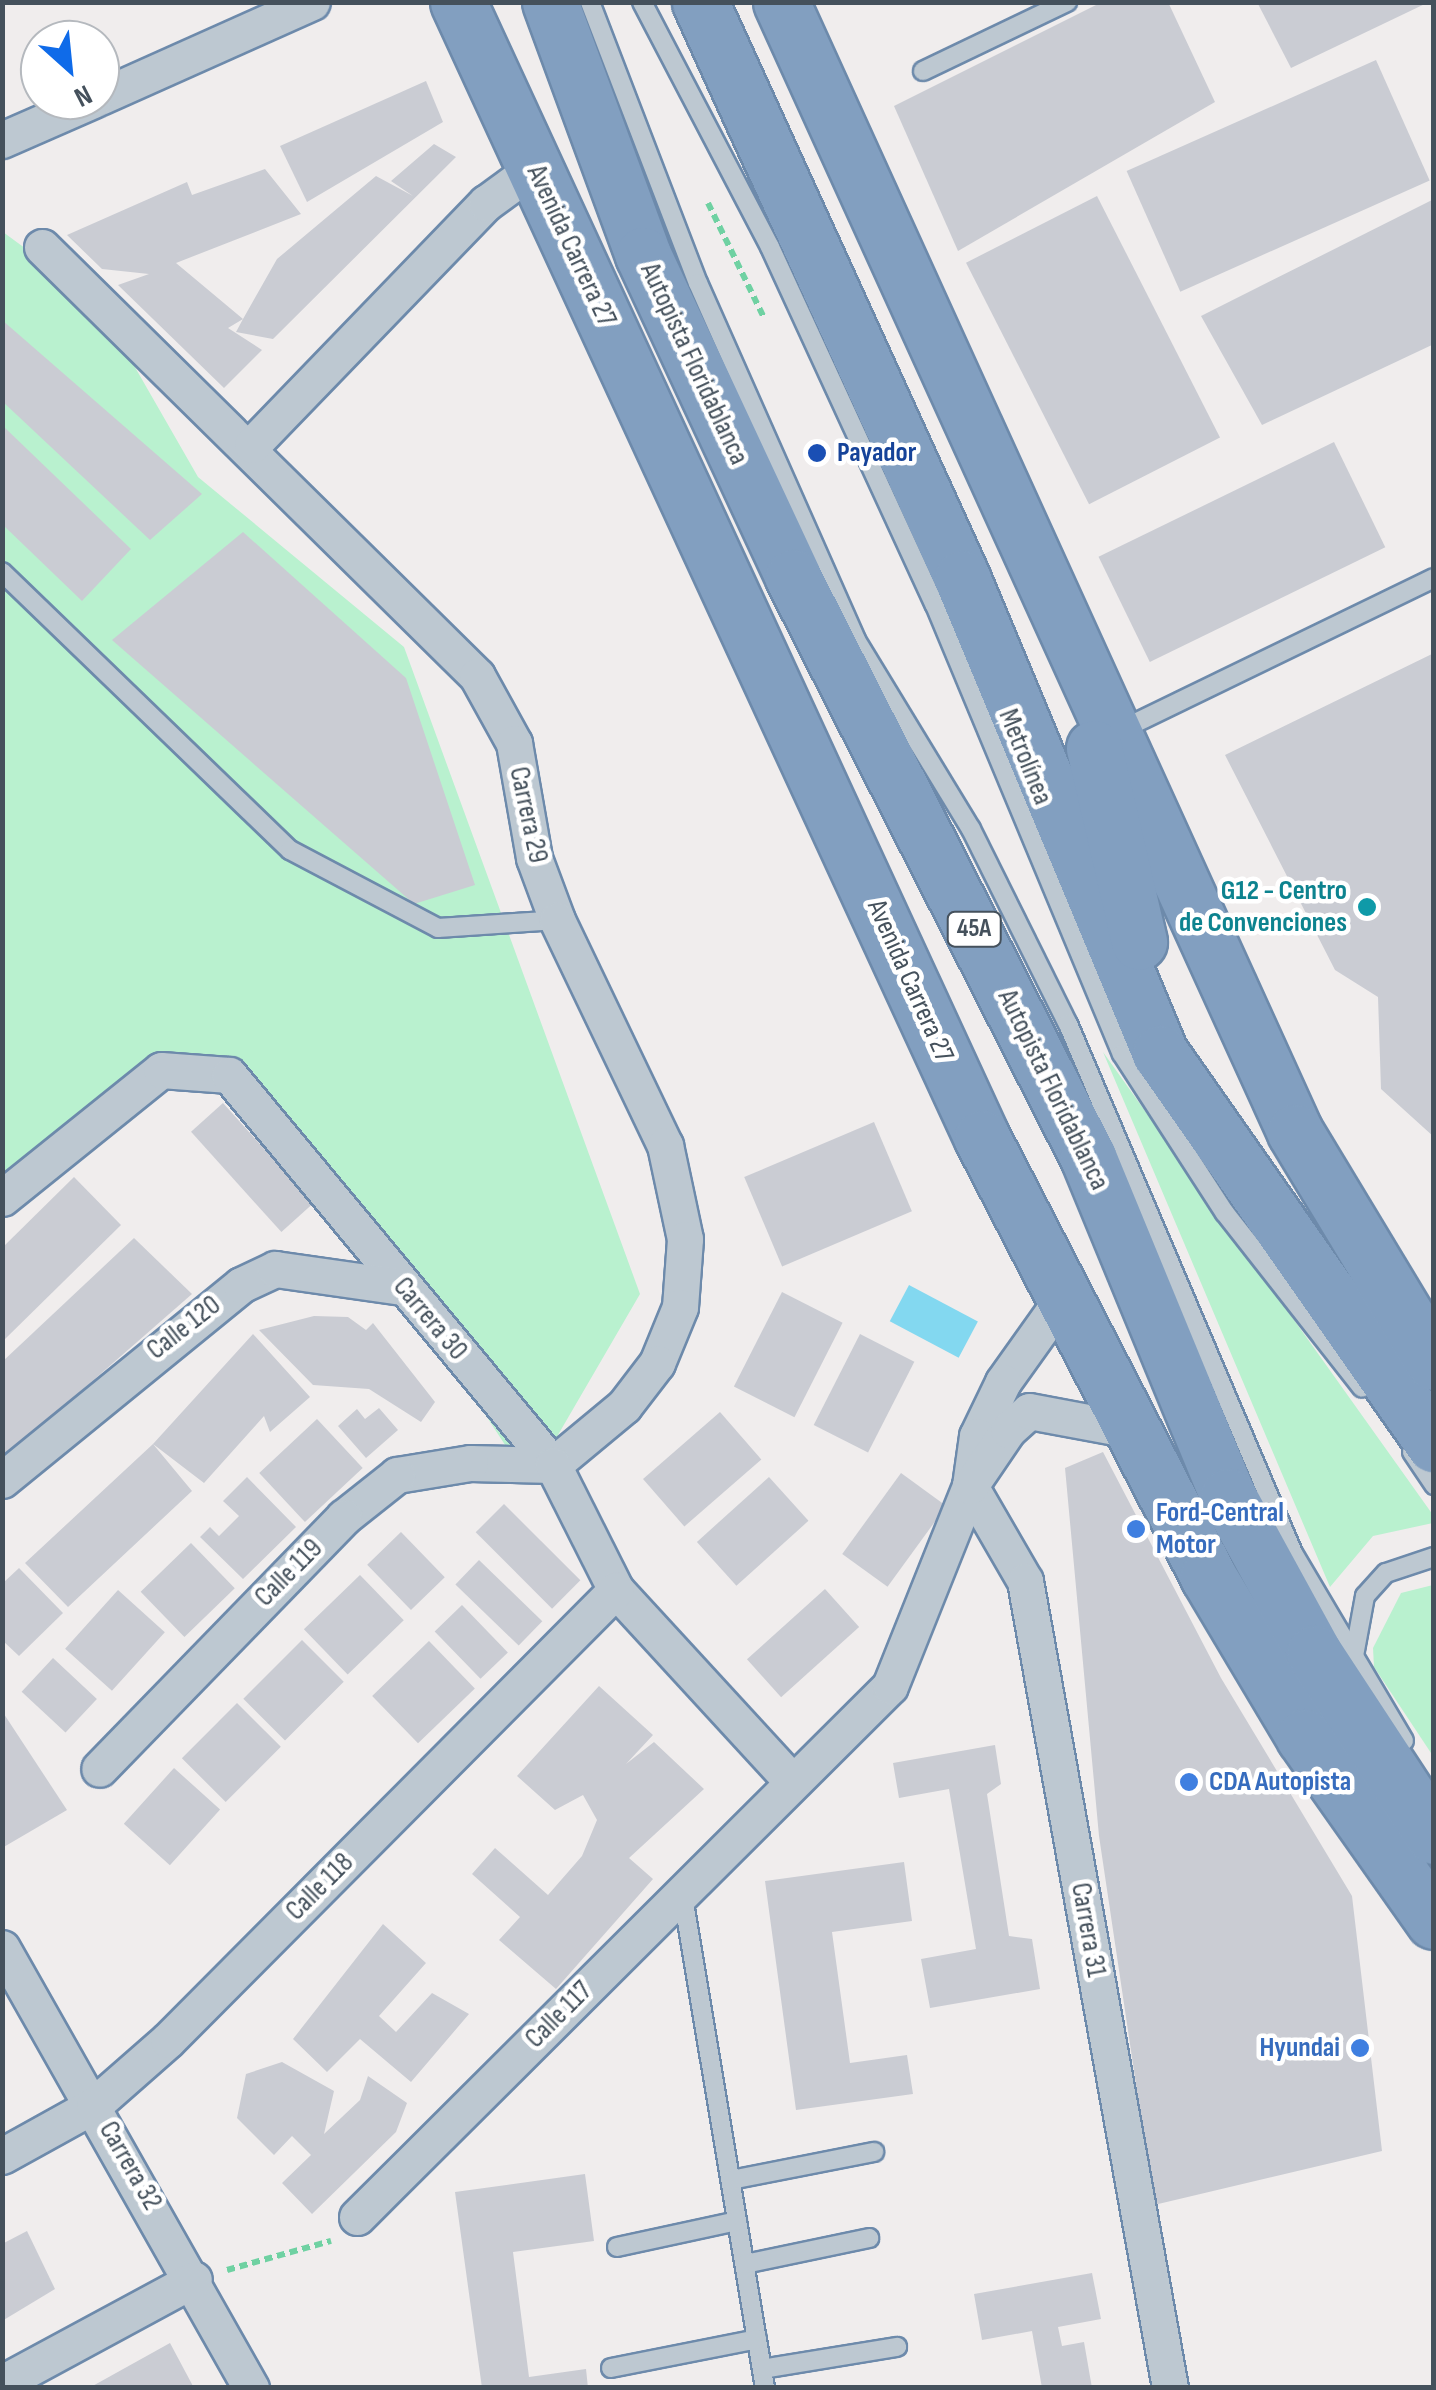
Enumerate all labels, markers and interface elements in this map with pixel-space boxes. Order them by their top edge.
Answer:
north arrow [20,20,120,120]
text: N [69,77,97,113]
street label: Avenida Carrera 27 [519,160,623,332]
street label: Autopista Floridablanca [633,258,755,470]
place label: Payador [837,436,916,470]
marker: Payador [806,442,828,464]
street label: Metrolínea [991,704,1059,810]
street label: Carrera 29 [501,764,555,866]
place label: G12 - Centro de Convenciones [1179,874,1347,940]
street label: Avenida Carrera 27 [859,895,961,1067]
marker: G12 - Centro de Convenciones [1356,896,1378,918]
road number: 45A [946,909,1002,949]
street label: Autopista Floridablanca [990,984,1116,1196]
street label: Carrera 30 [386,1271,474,1367]
street label: Calle 120 [141,1289,227,1367]
place label: Ford-Central Motor [1156,1496,1284,1562]
marker: Ford-Central Motor [1125,1518,1147,1540]
street label: Calle 119 [248,1532,330,1614]
place label: CDA Autopista [1209,1765,1351,1799]
marker: CDA Autopista [1178,1771,1200,1793]
street label: Calle 118 [279,1846,361,1928]
street label: Carrera 31 [1063,1880,1113,1980]
street label: Calle 117 [519,1975,599,2055]
place label: Hyundai [1259,2031,1340,2065]
marker: Hyundai [1349,2037,1371,2059]
street label: Carrera 32 [91,2116,169,2216]

